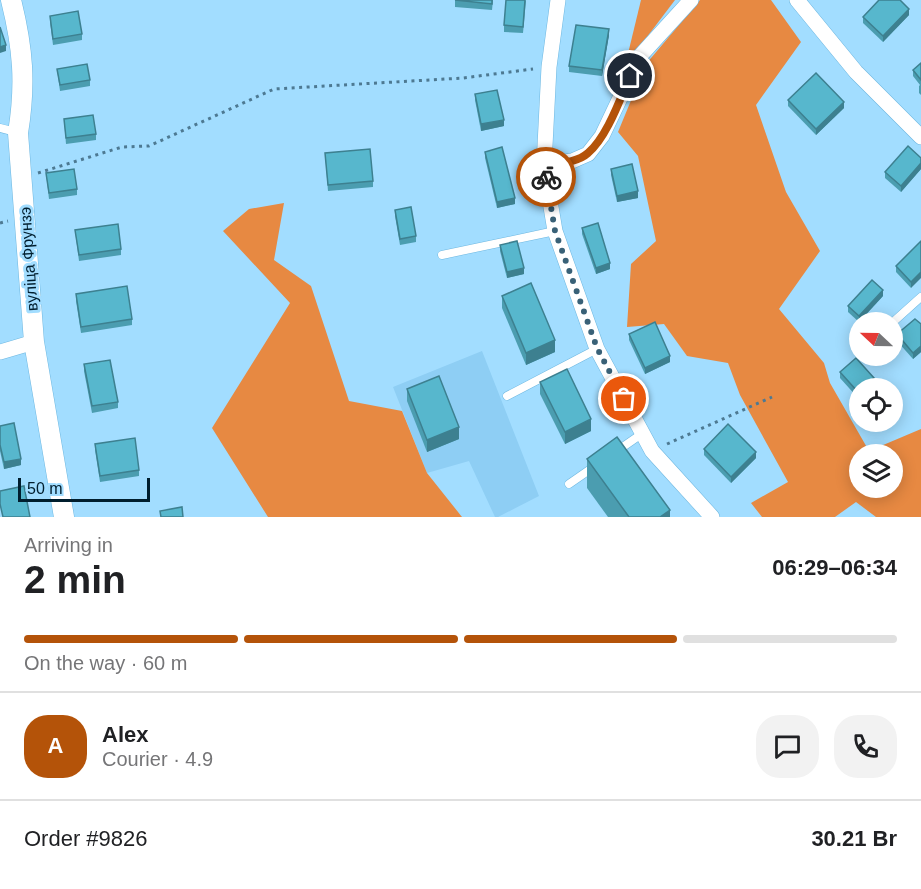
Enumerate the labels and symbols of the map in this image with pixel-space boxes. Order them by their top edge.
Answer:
pin [604,50,655,101]
courier [516,147,576,207]
street label: вуліца Фрунзэ [16,206,41,312]
north arrow [849,312,903,366]
pin [598,373,649,424]
scale bar [18,475,150,502]

